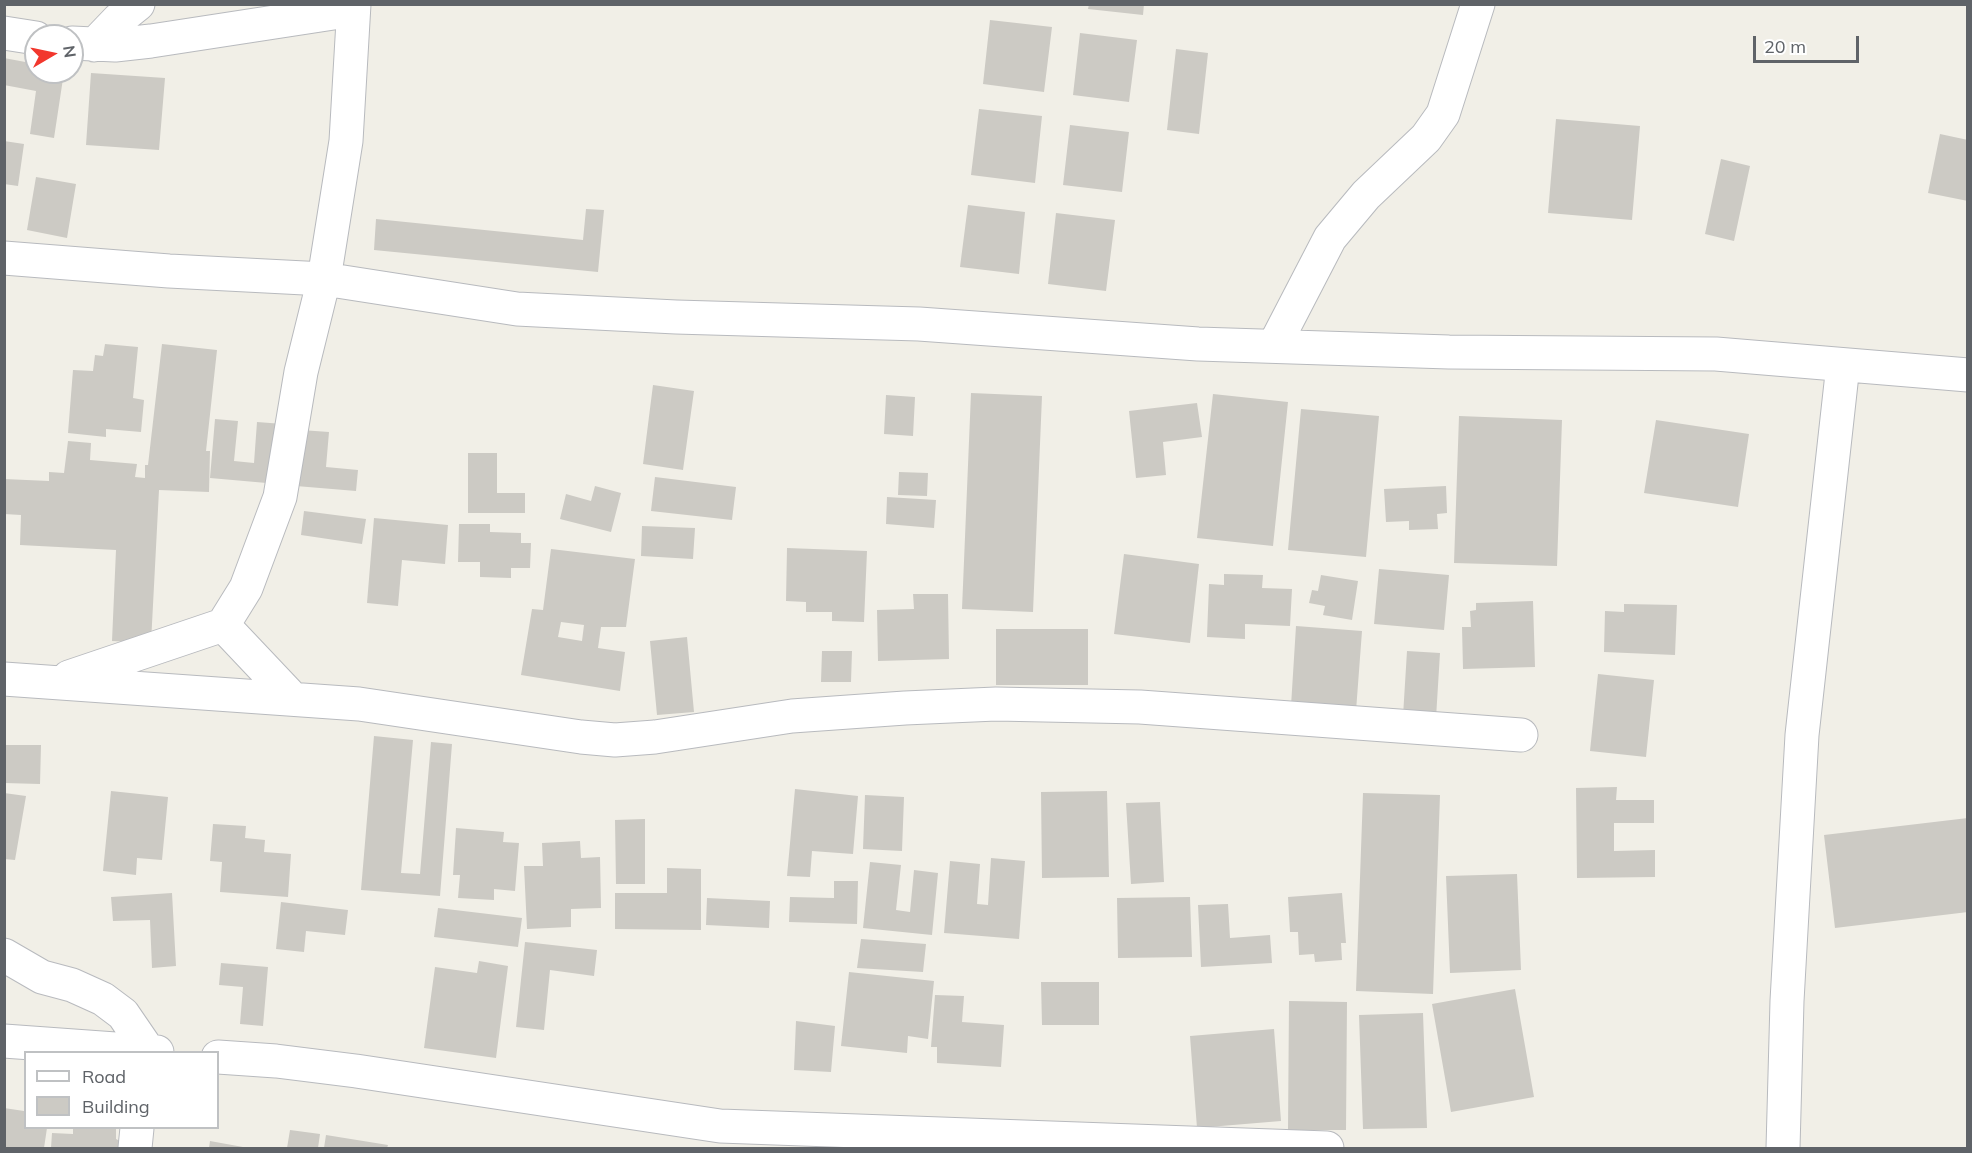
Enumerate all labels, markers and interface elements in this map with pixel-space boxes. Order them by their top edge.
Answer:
north arrow [24,24,84,84]
scale bar [1756,24,1862,62]
text: 20 m [1764,35,1806,58]
text: N [59,44,81,59]
legend [24,1051,219,1129]
text: Road [82,1065,126,1088]
text: Building [82,1095,150,1118]

